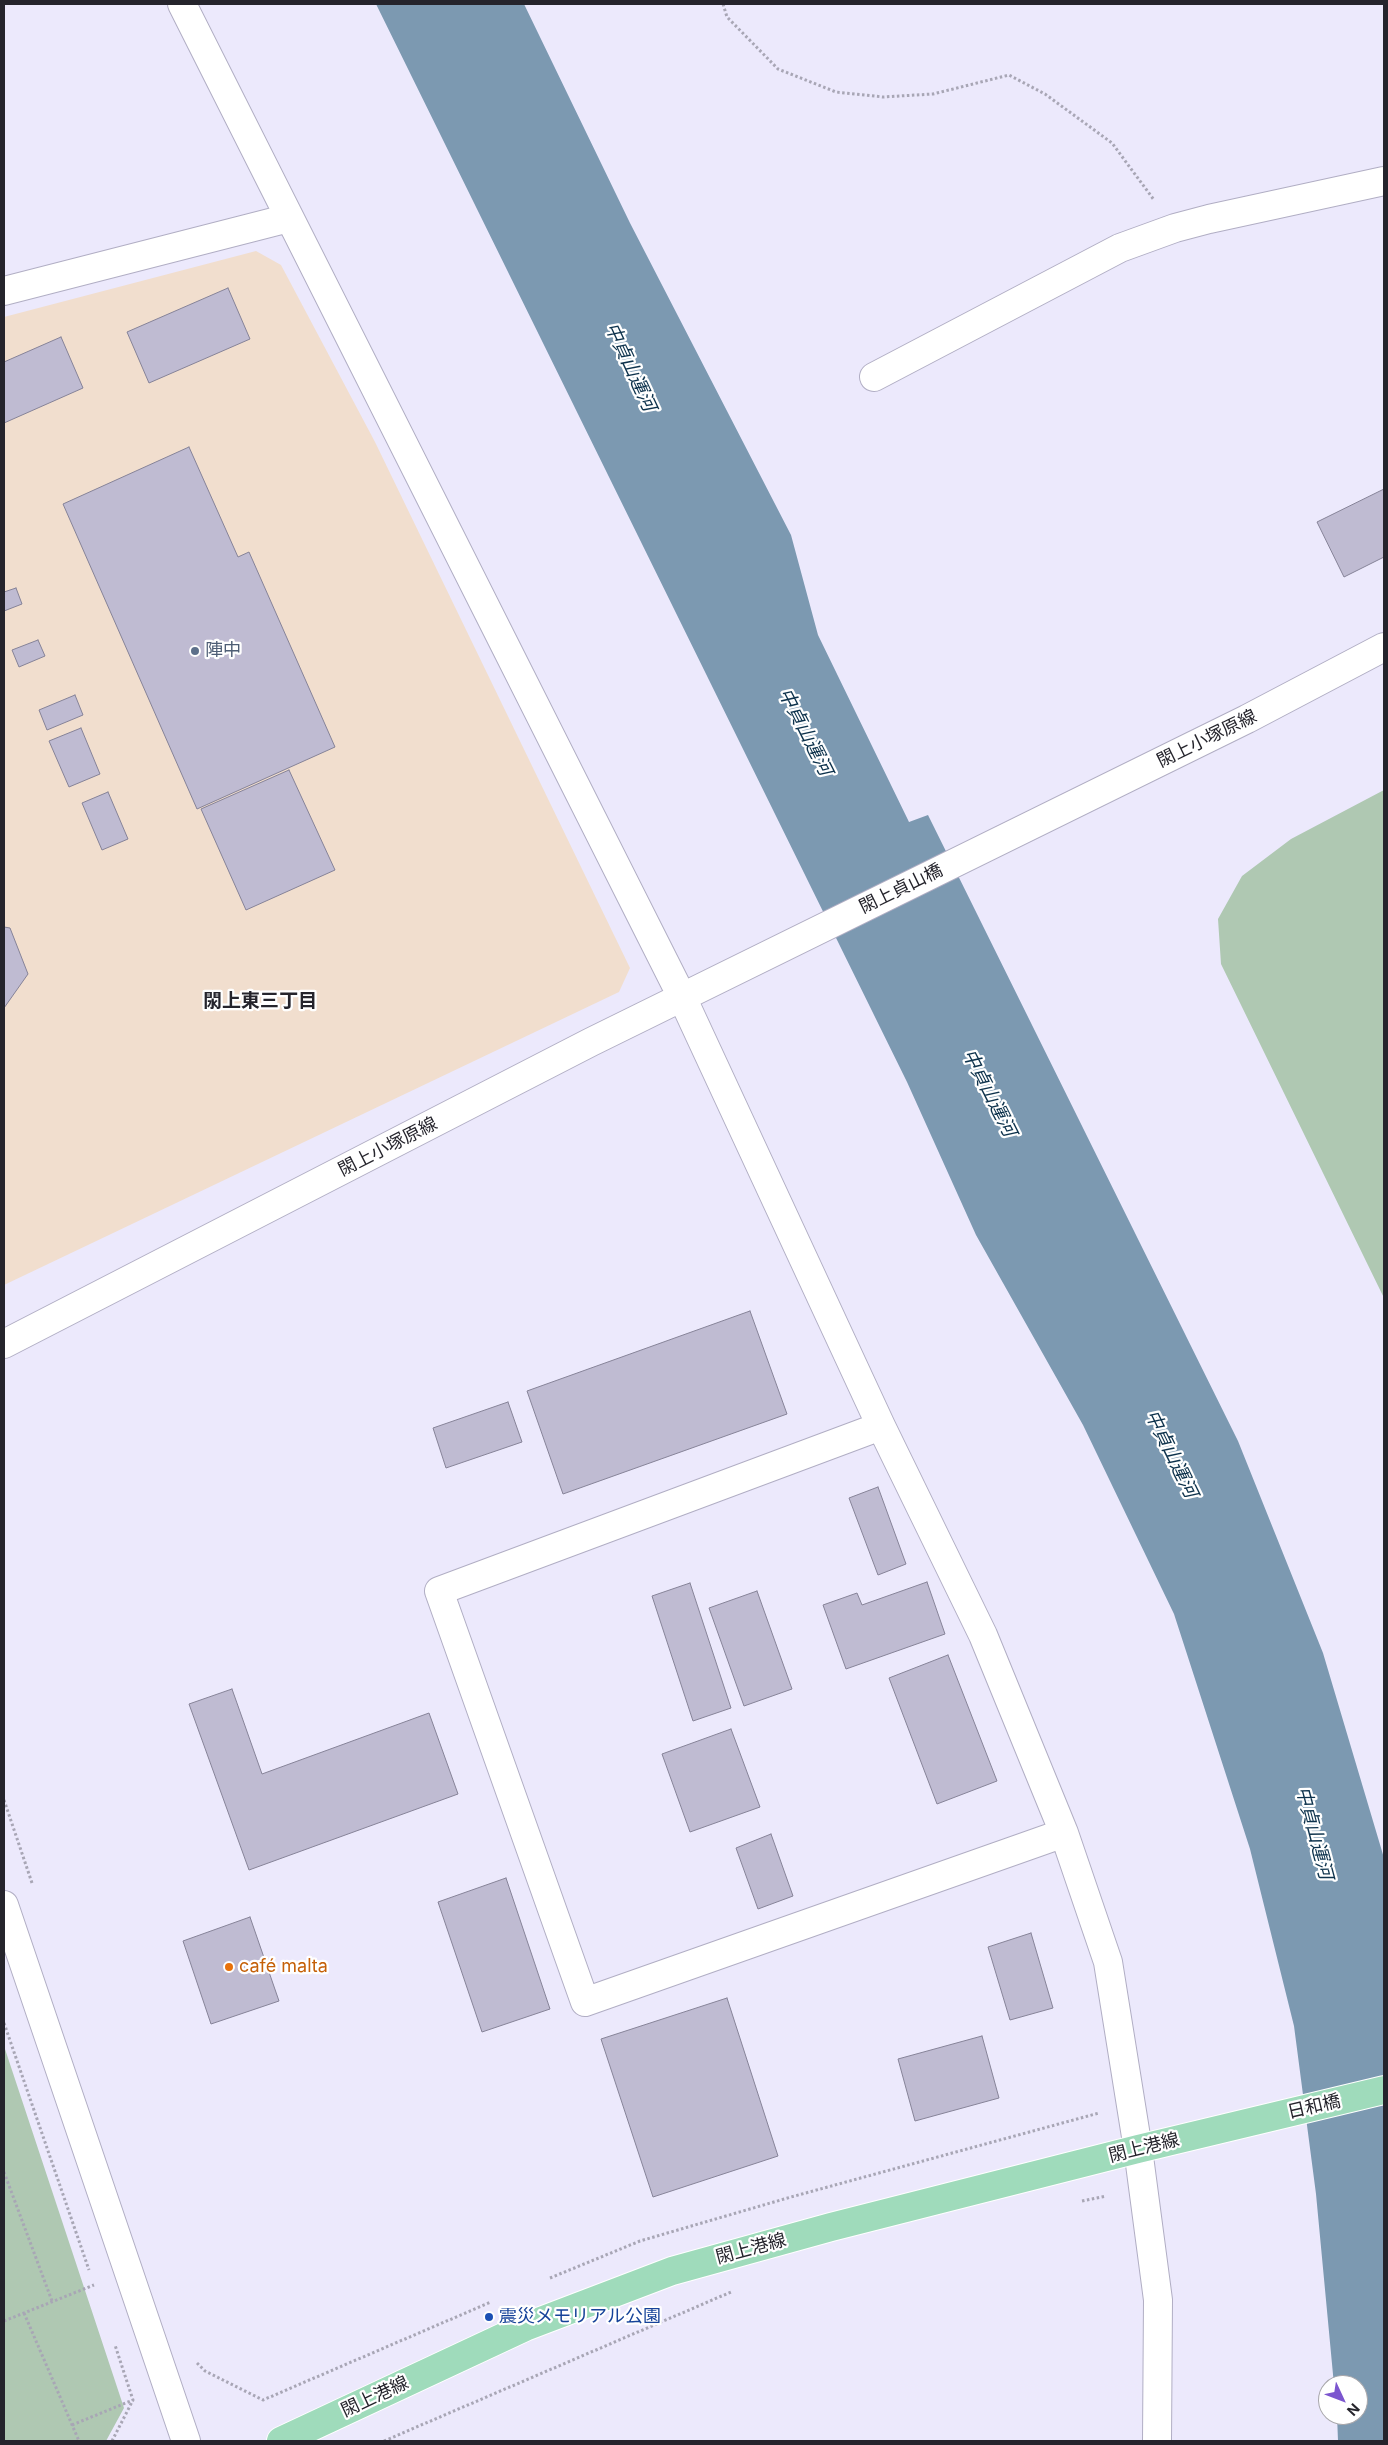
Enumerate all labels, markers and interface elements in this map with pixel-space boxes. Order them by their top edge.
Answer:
water label: 中貞山運河 [600,319,660,415]
place label: 陣中 [205,640,241,662]
marker: 陣中 [189,645,201,657]
water label: 中貞山運河 [773,685,837,779]
street label: 閖上小塚原線 [1154,706,1260,772]
street label: 閖上貞山橋 [856,860,946,918]
district label: 閖上東三丁目 [203,990,317,1012]
water label: 中貞山運河 [957,1046,1021,1140]
street label: 閖上小塚原線 [335,1113,441,1181]
water label: 中貞山運河 [1140,1406,1202,1502]
water label: 中貞山運河 [1291,1784,1337,1882]
place label: café malta [239,1956,328,1978]
marker: café malta [223,1961,235,1973]
street label: 日和橋 [1285,2090,1343,2124]
street label: 閖上港線 [1106,2129,1182,2167]
street label: 閖上港線 [713,2229,789,2269]
place label: 震災メモリアル公園 [499,2306,661,2328]
marker: 震災メモリアル公園 [483,2311,495,2323]
street label: 閖上港線 [338,2372,412,2422]
north arrow [1318,2375,1368,2425]
text: N [1344,2400,1363,2420]

